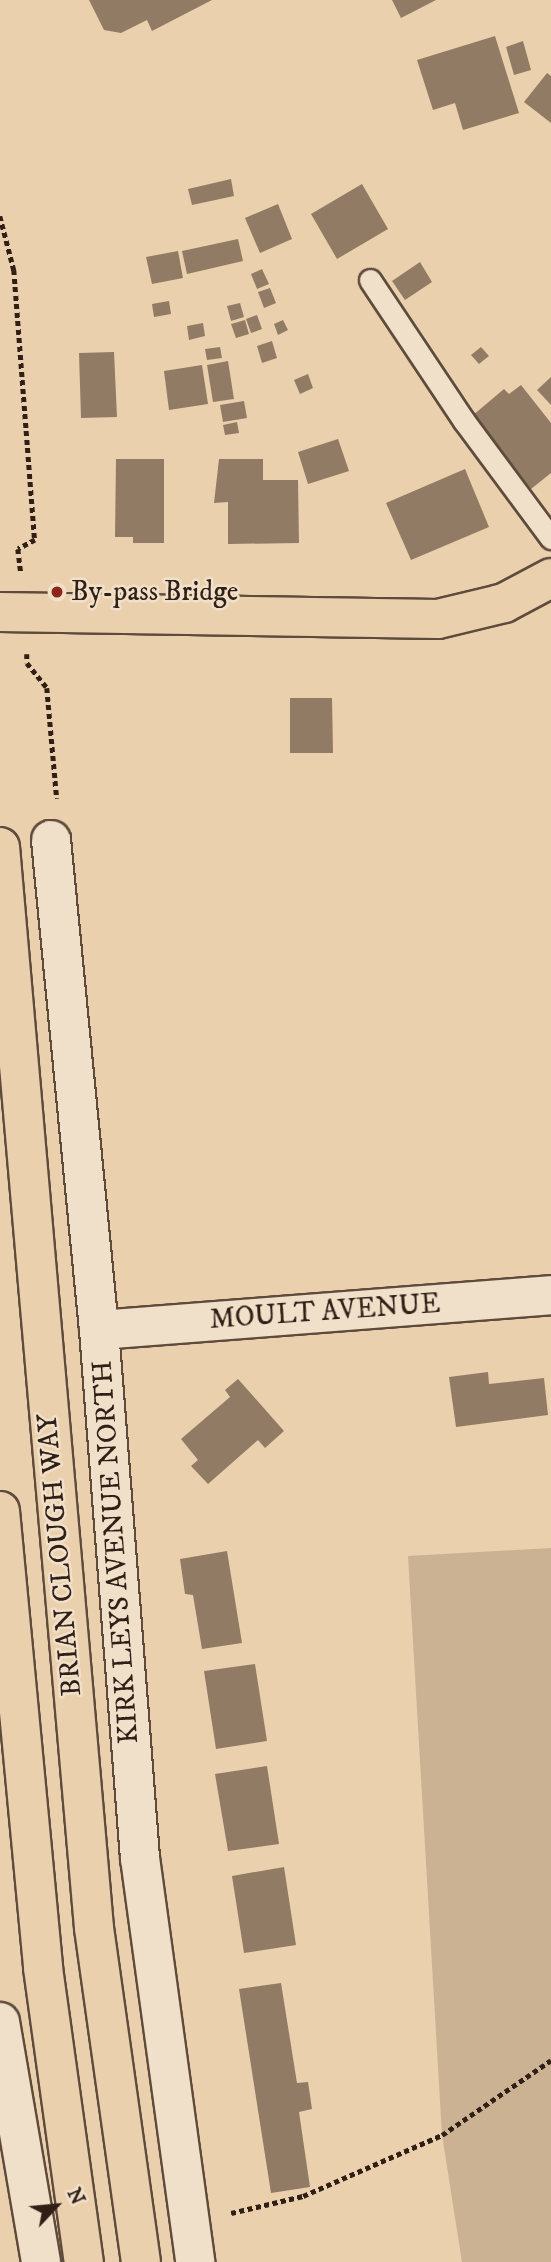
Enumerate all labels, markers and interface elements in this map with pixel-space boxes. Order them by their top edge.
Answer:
place label: By-pass Bridge [71,575,238,609]
marker: By-pass Bridge [49,584,65,600]
street label: MOULT AVENUE [209,1287,441,1337]
street label: KIRK LEYS AVENUE NORTH [86,1359,146,1745]
street label: BRIAN CLOUGH WAY [31,1412,89,1698]
north arrow [21,2171,91,2241]
text: N [62,2185,89,2209]

